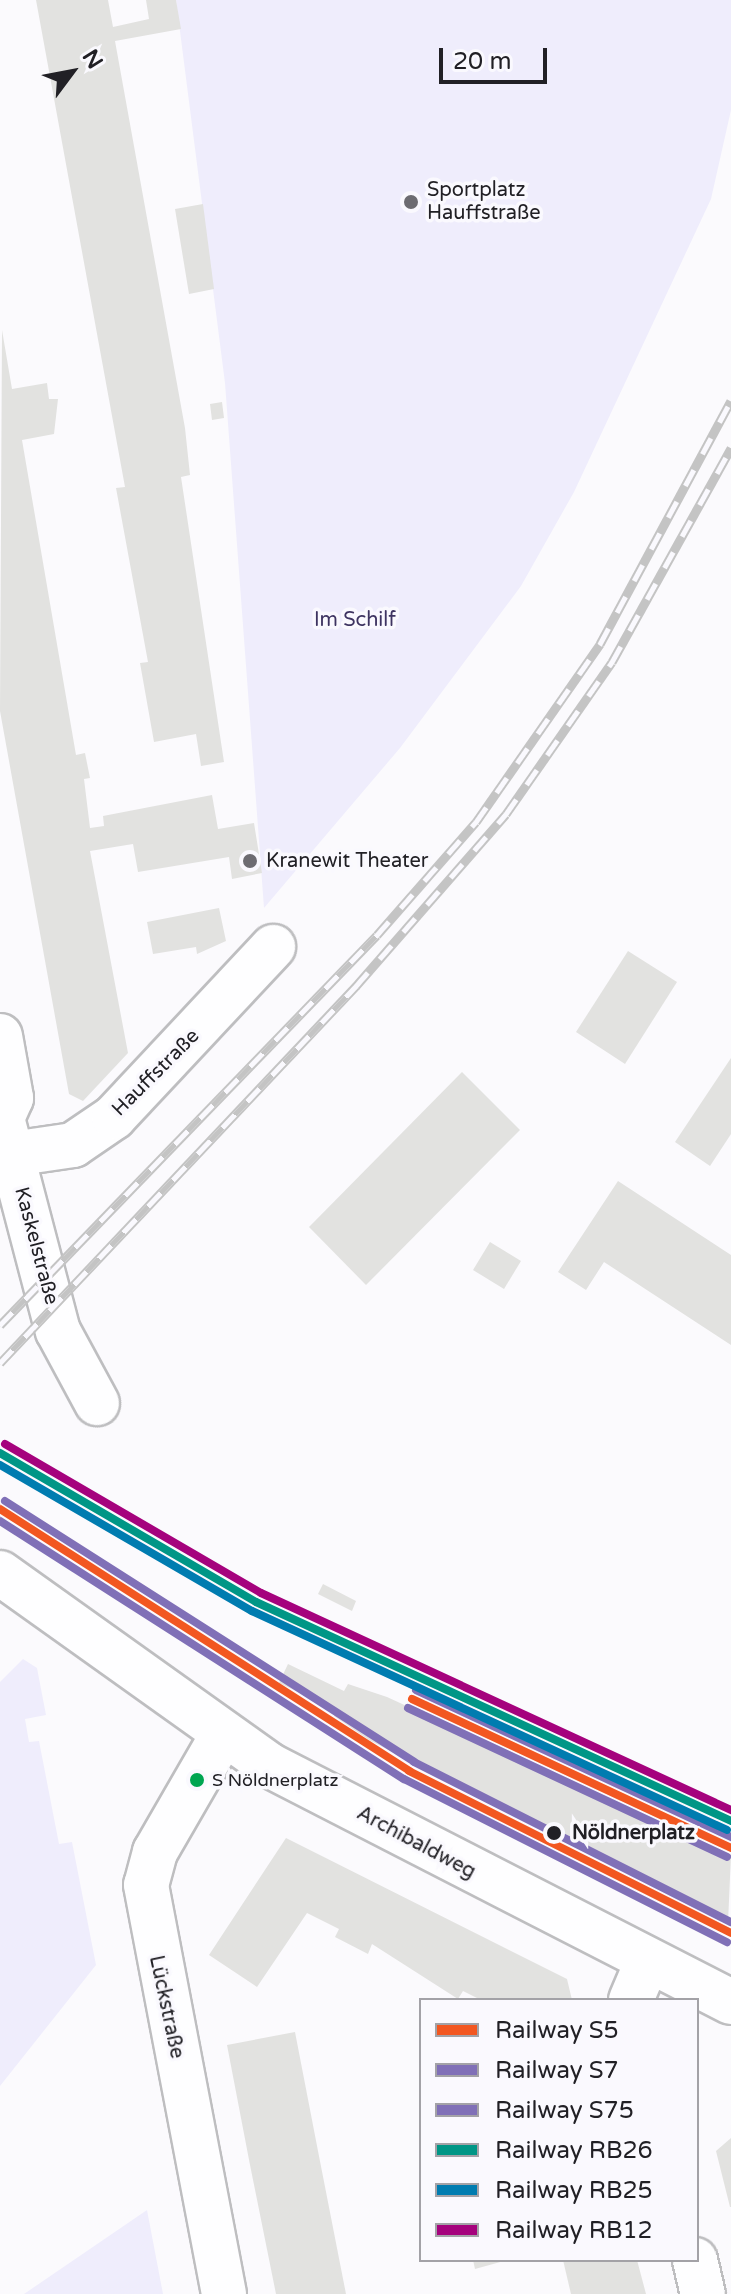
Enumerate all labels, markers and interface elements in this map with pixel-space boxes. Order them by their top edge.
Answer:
north arrow [32,32,112,112]
scale bar [443,32,551,82]
text: N [77,45,108,74]
text: 20 m [453,47,511,76]
place label: Sportplatz Hauffstraße [427,178,540,225]
marker: Sportplatz Hauffstraße [402,193,420,211]
park label: Im Schilf [314,608,396,632]
place label: Kranewit Theater [266,849,428,873]
marker: Kranewit Theater [241,852,259,870]
street label: Hauffstraße [107,1024,205,1122]
street label: Kaskelstraße [9,1185,63,1307]
place label: S Nöldnerplatz [212,1769,338,1791]
marker: S Nöldnerplatz [189,1772,205,1788]
street label: Archibaldweg [352,1802,480,1884]
place label: Nöldnerplatz [572,1821,695,1845]
marker: Nöldnerplatz [543,1822,565,1844]
street label: Lückstraße [143,1953,189,2061]
legend [419,1998,699,2262]
text: Railway S5 [495,2016,619,2045]
text: Railway S7 [495,2056,619,2085]
text: Railway S75 [495,2096,634,2125]
text: Railway RB26 [495,2136,653,2165]
text: Railway RB25 [495,2176,653,2205]
text: Railway RB12 [495,2216,653,2245]

